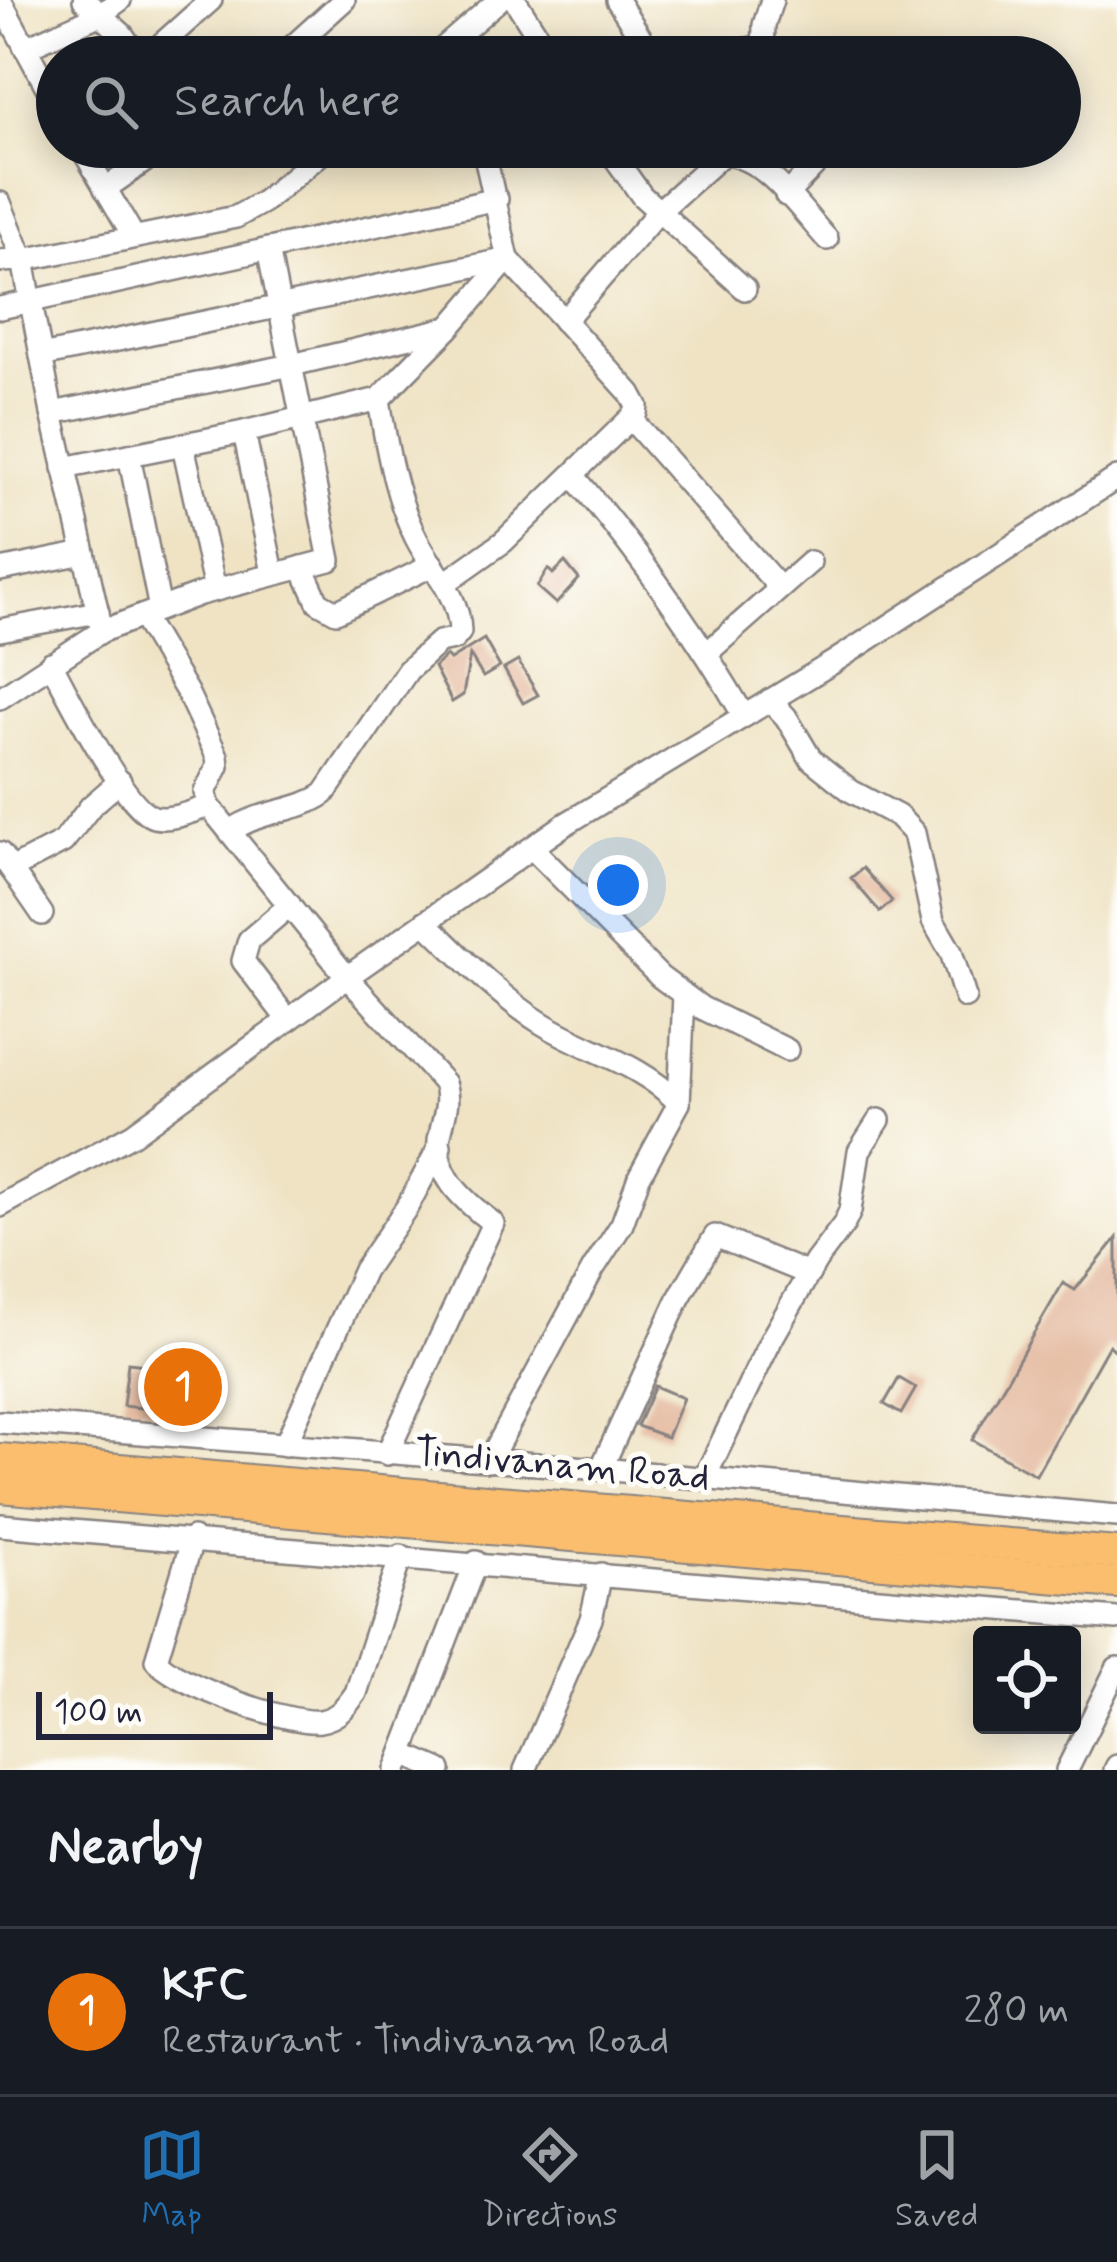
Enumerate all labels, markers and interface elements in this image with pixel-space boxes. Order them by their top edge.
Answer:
search box [36,36,1081,168]
icon: search [78,69,144,135]
text: Search here [174,73,401,132]
your location [588,855,648,915]
pin: 1 [144,1342,222,1432]
street label: Tindivanam Road [412,1428,712,1504]
map controls [973,1626,1081,1734]
button: locate [973,1626,1081,1734]
scale bar [36,1686,273,1739]
text: 100 m [54,1691,143,1735]
text: Nearby [48,1815,203,1881]
text: KFC [162,1957,247,2016]
text: 1 [78,1986,96,2037]
text: 280 m [964,1986,1069,2037]
text: Restaurant · Tindivanam Road [162,2016,669,2067]
tab: Map [139,2122,205,2238]
tab: Directions [482,2122,618,2238]
tab: Saved [895,2122,978,2238]

